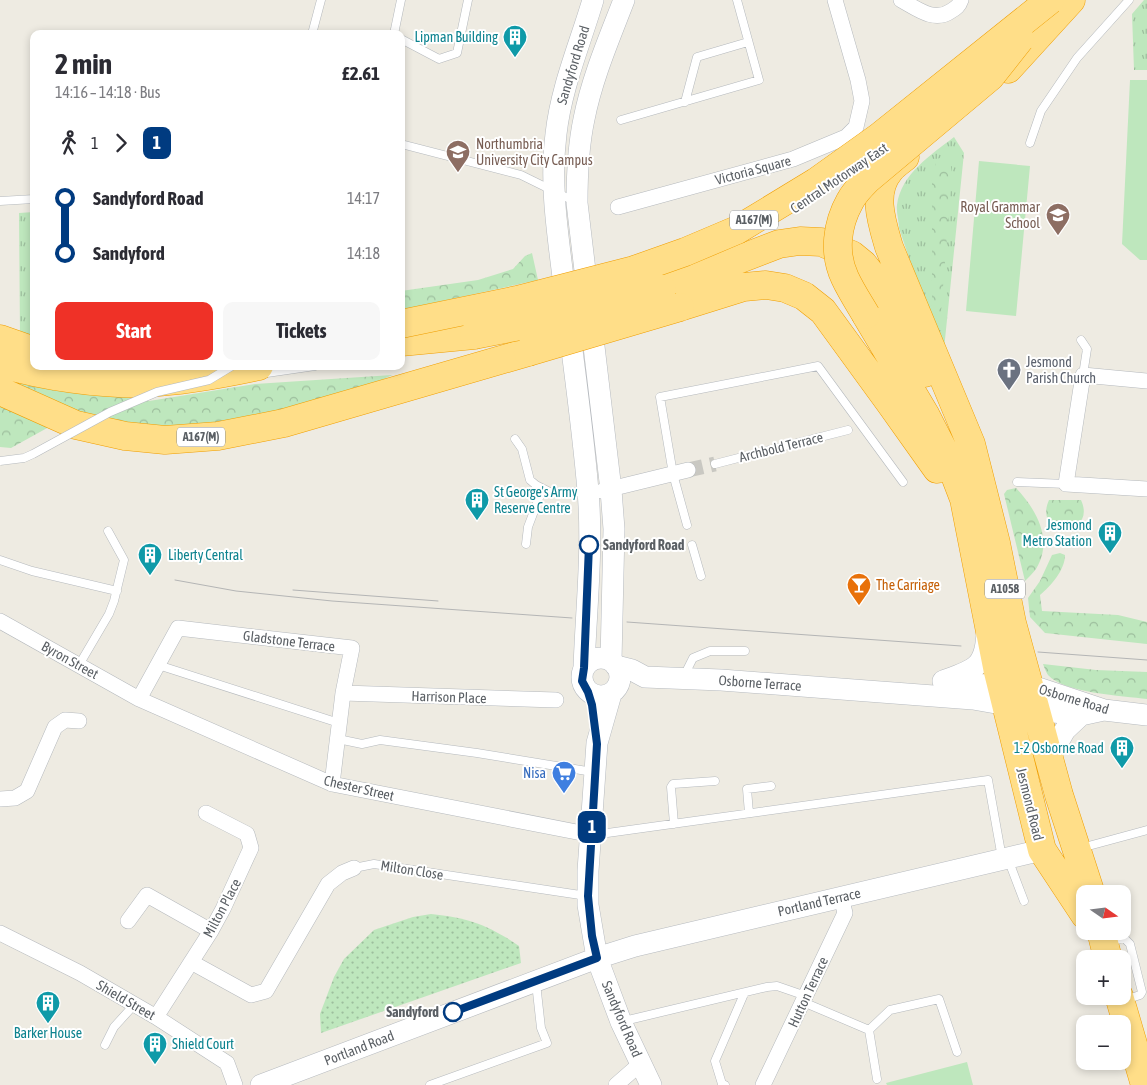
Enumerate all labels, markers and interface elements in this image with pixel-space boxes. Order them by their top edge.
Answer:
building icon: Lipman Building [502,24,528,58]
street label: Sandyford Road [553,24,593,106]
place label: Lipman Building [415,29,498,45]
text: 2 min [55,48,112,80]
text: £2.61 [342,62,380,84]
text: 14:16 – 14:18 · Bus [55,83,160,101]
icon: walk [55,129,83,157]
icon: forward [107,129,135,157]
text: 1 [153,132,161,153]
text: 1 [91,134,99,152]
place label: Northumbria University City Campus [476,136,593,168]
school or university icon: Northumbria University City Campus [445,139,471,173]
street label: Central Motorway East [787,140,891,216]
street label: Victoria Square [713,152,793,188]
text: Sandyford Road [93,187,204,209]
text: 14:17 [347,189,380,207]
place label: Royal Grammar School [960,199,1041,231]
school or university icon: Royal Grammar School [1045,202,1071,236]
road number: A167(M) [730,210,778,230]
text: Sandyford [93,242,165,264]
text: 14:18 [347,244,380,262]
button: Start [55,302,213,360]
button: Tickets [223,302,380,360]
place label: Jesmond Parish Church [1026,354,1096,386]
church icon: Jesmond Parish Church [996,357,1022,391]
road number: A167(M) [177,428,225,447]
street label: Archbold Terrace [737,429,825,465]
place label: St George's Army Reserve Centre [494,484,578,516]
building icon: St George's Army Reserve Centre [464,487,490,521]
place label: Jesmond Metro Station [1023,517,1092,549]
building icon: Jesmond Metro Station [1097,520,1123,554]
marker: Sandyford Road [579,535,599,555]
place label: Sandyford Road [603,537,685,553]
building icon: Liberty Central [137,542,163,576]
place label: Liberty Central [168,547,243,563]
bar icon: The Carriage [846,572,872,606]
place label: The Carriage [876,577,940,593]
road number: A1058 [985,580,1025,598]
street label: Gladstone Terrace [242,627,336,655]
street label: Byron Street [39,638,101,682]
street label: Osborne Terrace [718,672,802,694]
street label: Osborne Road [1037,681,1111,717]
street label: Harrison Place [411,688,487,706]
building icon: 1-2 Osborne Road [1109,735,1135,769]
place label: 1-2 Osborne Road [1014,740,1104,756]
supermarket icon: Nisa [551,760,577,794]
place label: Nisa [523,765,546,781]
street label: Jesmond Road [1013,766,1047,842]
street label: Chester Street [322,772,396,804]
line badge: 1 [576,811,608,843]
text: 1 [588,816,596,837]
street label: Milton Close [380,857,444,883]
street label: Milton Place [200,876,244,940]
street label: Portland Terrace [776,885,862,919]
north arrow [1076,885,1131,940]
map controls [1076,885,1131,1070]
button: + [1076,950,1131,1005]
street label: Hutton Terrace [785,954,831,1030]
street label: Shield Street [94,977,158,1023]
street label: Sandyford Road [599,978,645,1060]
building icon: Barker House [35,990,61,1024]
marker: Sandyford [443,1002,463,1022]
place label: Sandyford [386,1004,439,1020]
button: − [1076,1015,1131,1070]
place label: Barker House [14,1025,82,1041]
street label: Portland Road [322,1027,396,1069]
building icon: Shield Court [142,1031,168,1065]
place label: Shield Court [172,1036,234,1052]

